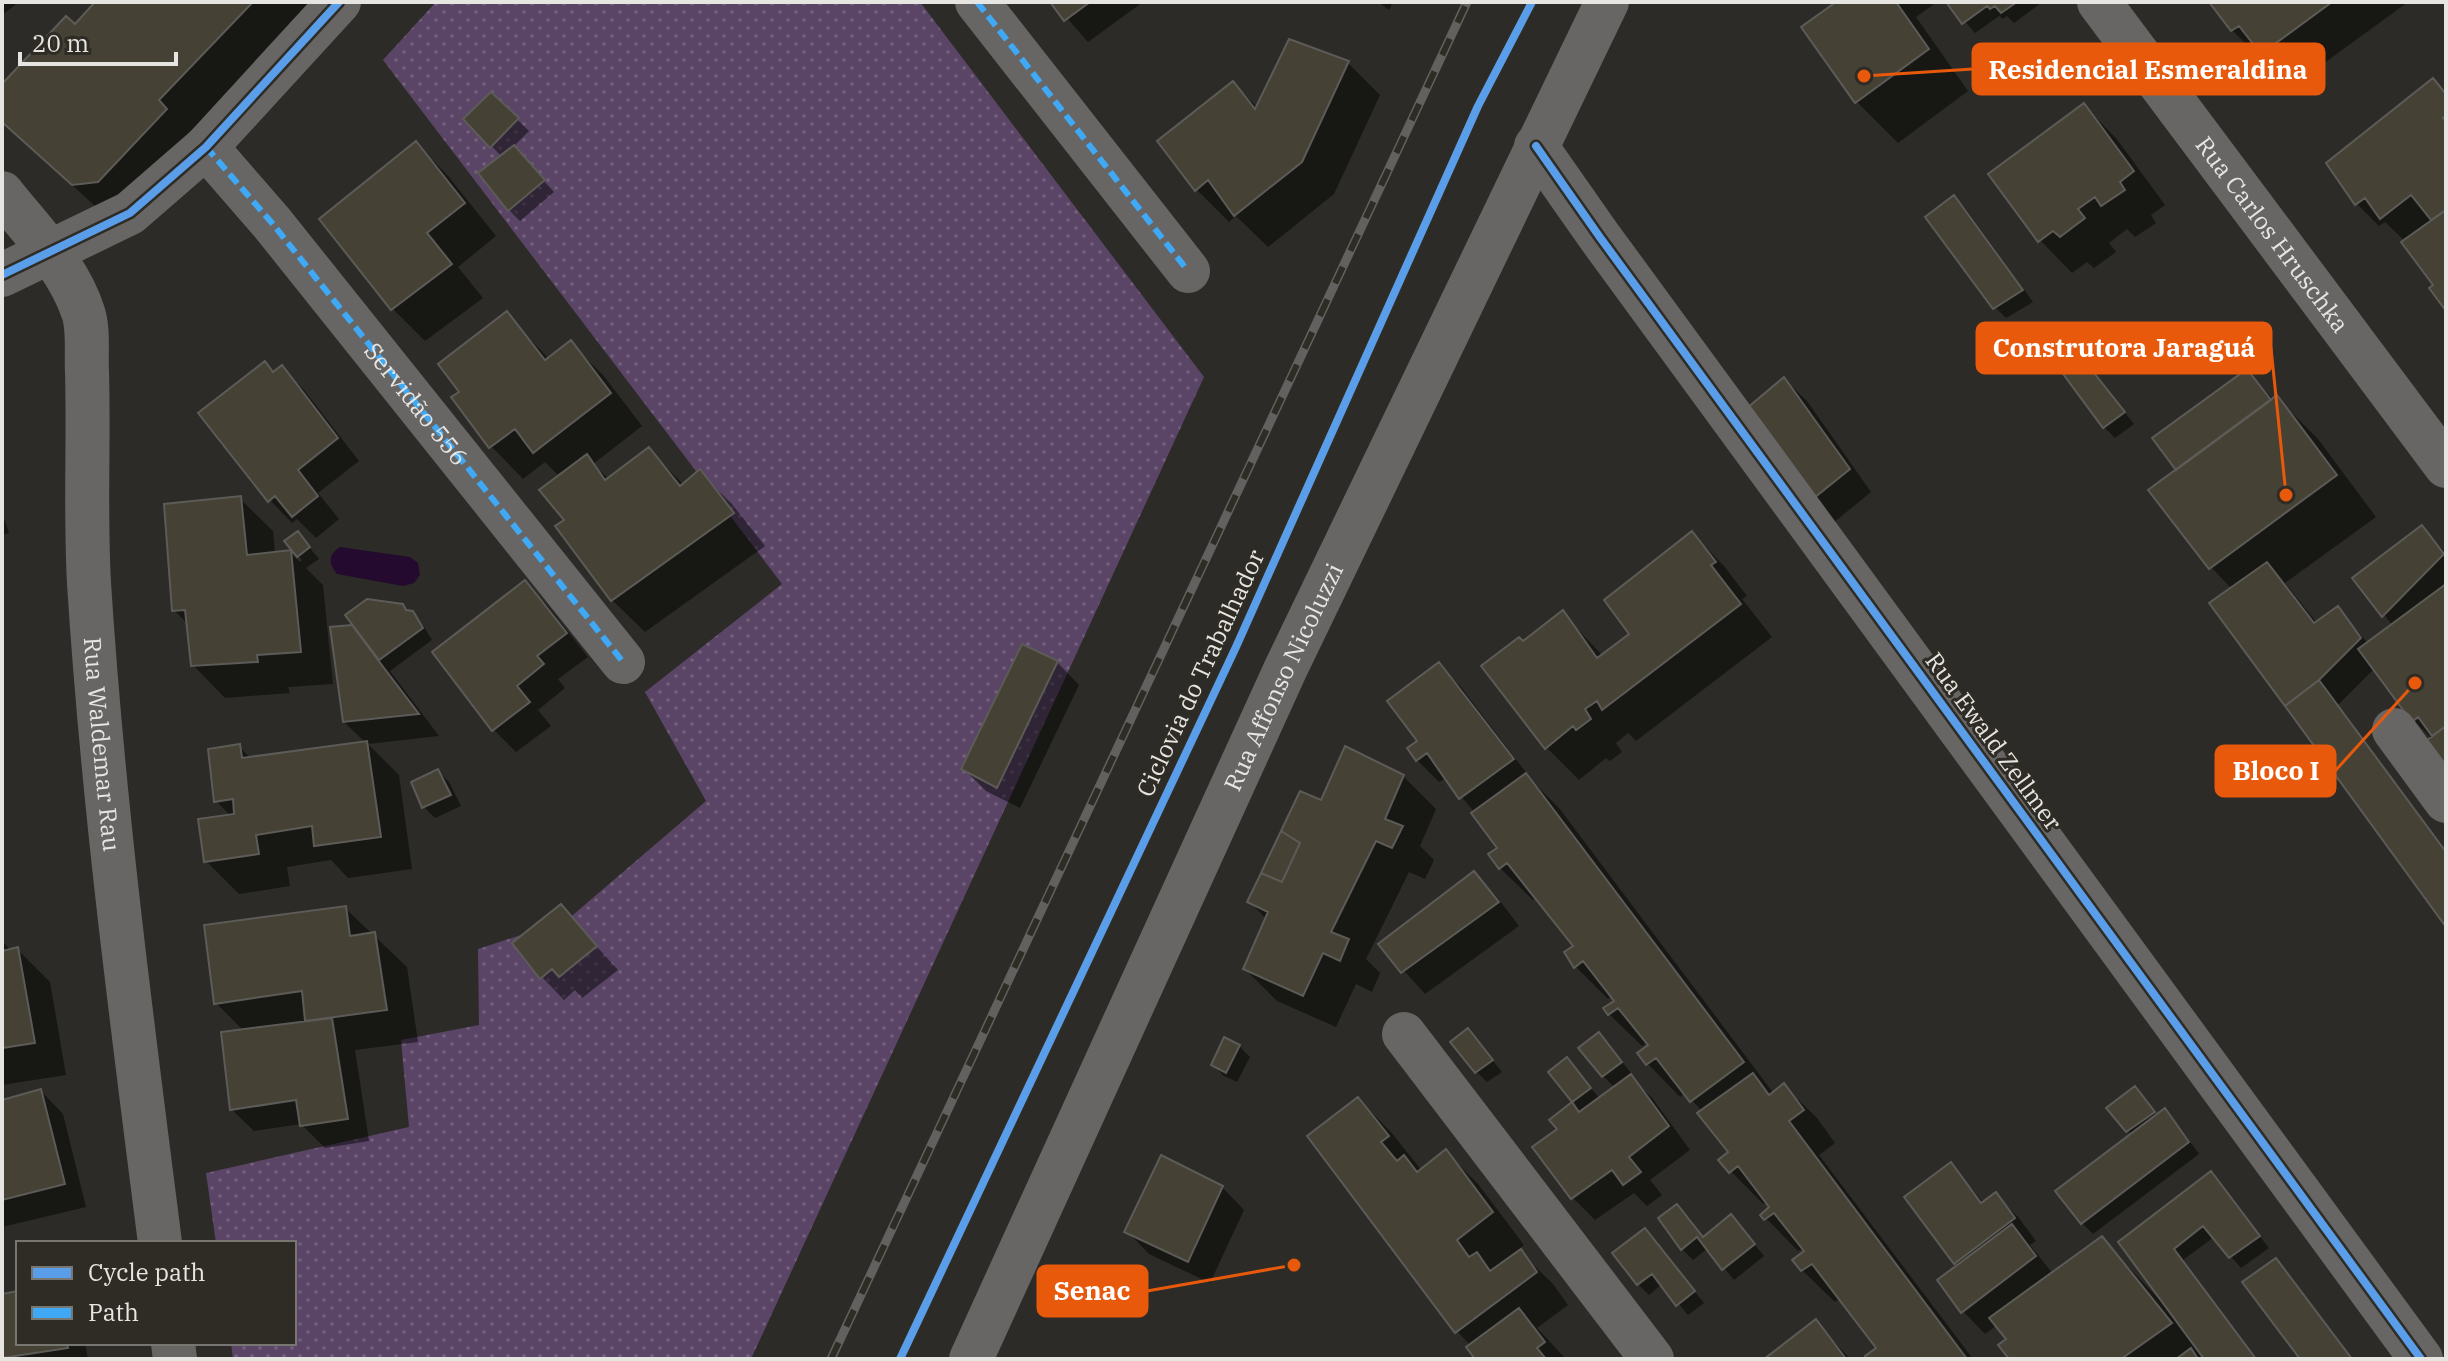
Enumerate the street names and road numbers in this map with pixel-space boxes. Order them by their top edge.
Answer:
street label: Rua Carlos Hruschka [2189,129,2357,339]
street label: Servidão 556 [358,336,475,472]
street label: Ciclovia do Trabalhador [1129,544,1272,802]
street label: Rua Affonso Nicoluzzi [1216,558,1350,796]
street label: Rua Waldemar Rau [77,636,128,853]
street label: Rua Ewald Zellmer [1919,646,2070,837]

